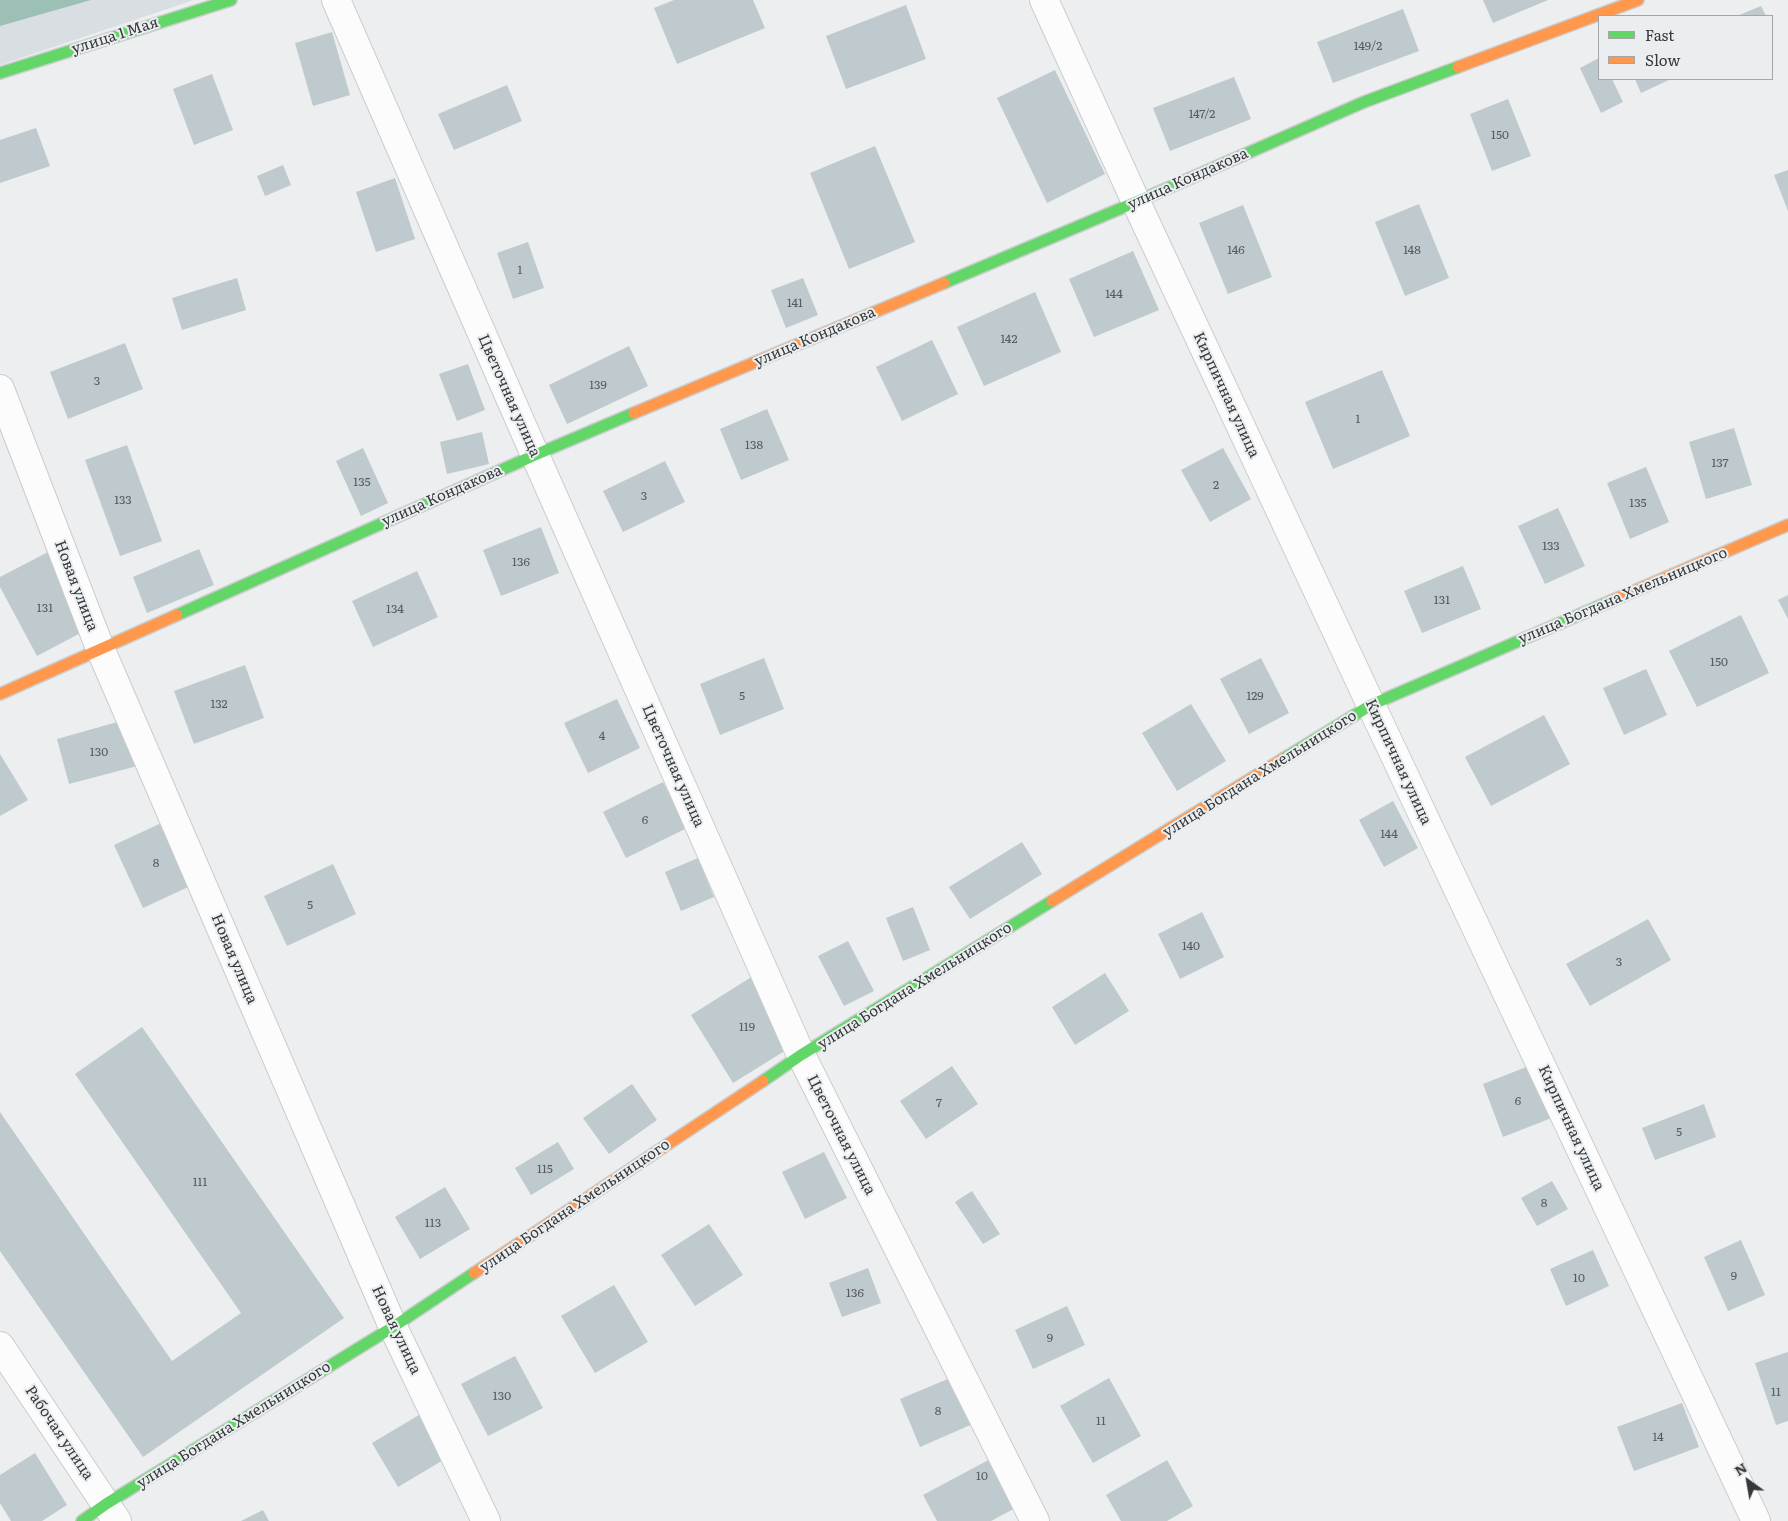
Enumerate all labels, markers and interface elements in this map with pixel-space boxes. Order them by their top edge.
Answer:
street label: улица 1 Мая [69,14,161,58]
legend [1598,15,1773,80]
text: Fast [1645,23,1674,46]
house number: 149/2 [1354,39,1382,53]
text: Slow [1645,48,1680,71]
house number: 147/2 [1189,107,1215,121]
house number: 150 [1491,128,1509,142]
street label: улица Кондакова [1125,144,1251,214]
house number: 146 [1227,243,1245,257]
house number: 148 [1403,243,1421,257]
house number: 1 [518,263,522,277]
house number: 144 [1105,287,1123,301]
house number: 141 [787,296,803,310]
street label: улица Кондакова [752,303,878,371]
street label: Кирпичная улица [1189,329,1263,461]
street label: Цветочная улица [474,332,544,460]
house number: 142 [1000,332,1018,346]
house number: 3 [94,374,100,388]
house number: 139 [589,378,607,392]
house number: 1 [1356,412,1360,426]
house number: 138 [745,438,763,452]
house number: 137 [1711,456,1729,470]
street label: улица Кондакова [379,461,505,531]
house number: 135 [353,475,371,489]
house number: 2 [1213,478,1219,492]
house number: 3 [641,489,647,503]
house number: 133 [114,493,132,507]
house number: 135 [1629,496,1647,510]
street label: Новая улица [50,538,102,634]
house number: 133 [1542,539,1560,553]
street label: улица Богдана Хмельницкого [1516,544,1730,648]
house number: 136 [512,555,530,569]
house number: 131 [1434,593,1450,607]
house number: 131 [37,601,53,615]
house number: 134 [386,602,404,616]
house number: 150 [1710,655,1728,669]
house number: 5 [739,689,745,703]
house number: 129 [1246,689,1264,703]
street label: Кирпичная улица [1361,696,1435,828]
house number: 132 [210,697,228,711]
street label: Цветочная улица [638,702,708,830]
street label: улица Богдана Хмельницкого [1160,707,1360,841]
house number: 4 [599,729,605,743]
house number: 130 [90,745,108,759]
house number: 6 [642,813,648,827]
house number: 144 [1380,827,1398,841]
house number: 8 [153,856,159,870]
house number: 5 [307,898,313,912]
street label: Новая улица [207,911,261,1007]
street label: улица Богдана Хмельницкого [815,919,1015,1053]
house number: 140 [1182,939,1200,953]
house number: 3 [1616,955,1622,969]
house number: 119 [739,1020,755,1034]
street label: Кирпичная улица [1534,1062,1608,1194]
street label: Цветочная улица [803,1072,879,1198]
house number: 6 [1515,1094,1521,1108]
house number: 7 [936,1096,942,1110]
house number: 5 [1676,1125,1682,1139]
street label: улица Богдана Хмельницкого [477,1136,673,1276]
house number: 115 [537,1162,553,1176]
house number: 111 [193,1175,207,1189]
house number: 8 [1541,1196,1547,1210]
house number: 113 [425,1216,441,1230]
house number: 9 [1731,1269,1737,1283]
house number: 10 [1573,1271,1585,1285]
street label: Новая улица [368,1283,424,1377]
house number: 136 [846,1286,864,1300]
house number: 9 [1047,1331,1053,1345]
street label: улица Богдана Хмельницкого [134,1358,334,1492]
street label: Рабочая улица [21,1383,97,1483]
house number: 11 [1771,1385,1781,1399]
house number: 130 [493,1389,511,1403]
house number: 8 [935,1404,941,1418]
house number: 11 [1096,1414,1106,1428]
house number: 14 [1652,1430,1664,1444]
north arrow [1723,1456,1773,1506]
text: N [1730,1457,1750,1480]
house number: 10 [976,1469,988,1483]

